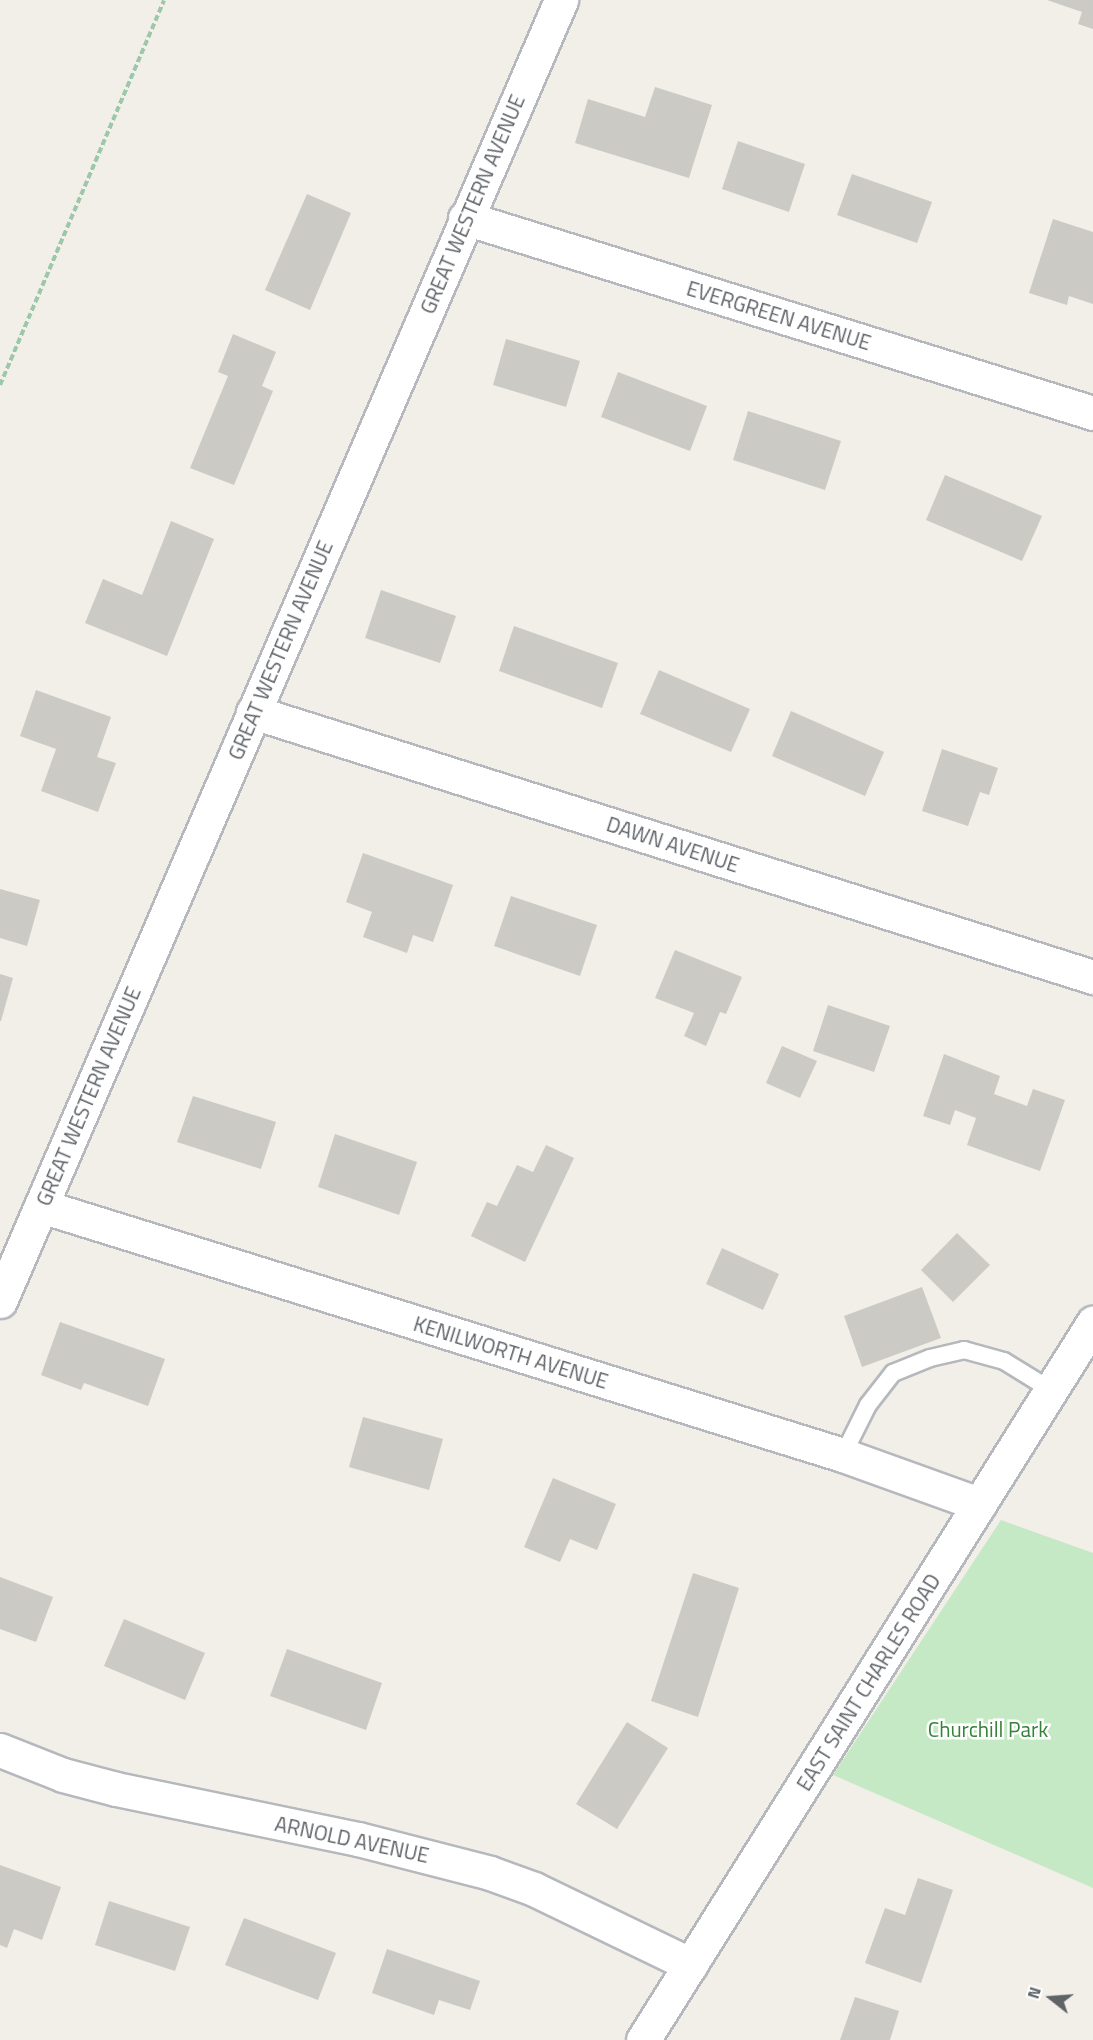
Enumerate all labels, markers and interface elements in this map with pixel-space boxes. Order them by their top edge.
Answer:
street label: GREAT WESTERN AVENUE [414,91,530,317]
street label: EVERGREEN AVENUE [684,275,874,355]
street label: GREAT WESTERN AVENUE [222,537,338,763]
street label: DAWN AVENUE [604,811,742,877]
street label: GREAT WESTERN AVENUE [30,983,146,1209]
street label: KENILWORTH AVENUE [411,1310,611,1394]
street label: EAST SAINT CHARLES ROAD [791,1569,945,1795]
park label: Churchill Park [928,1716,1048,1742]
street label: ARNOLD AVENUE [273,1810,431,1868]
north arrow [1021,1968,1081,2028]
text: N [1021,1984,1047,2002]

